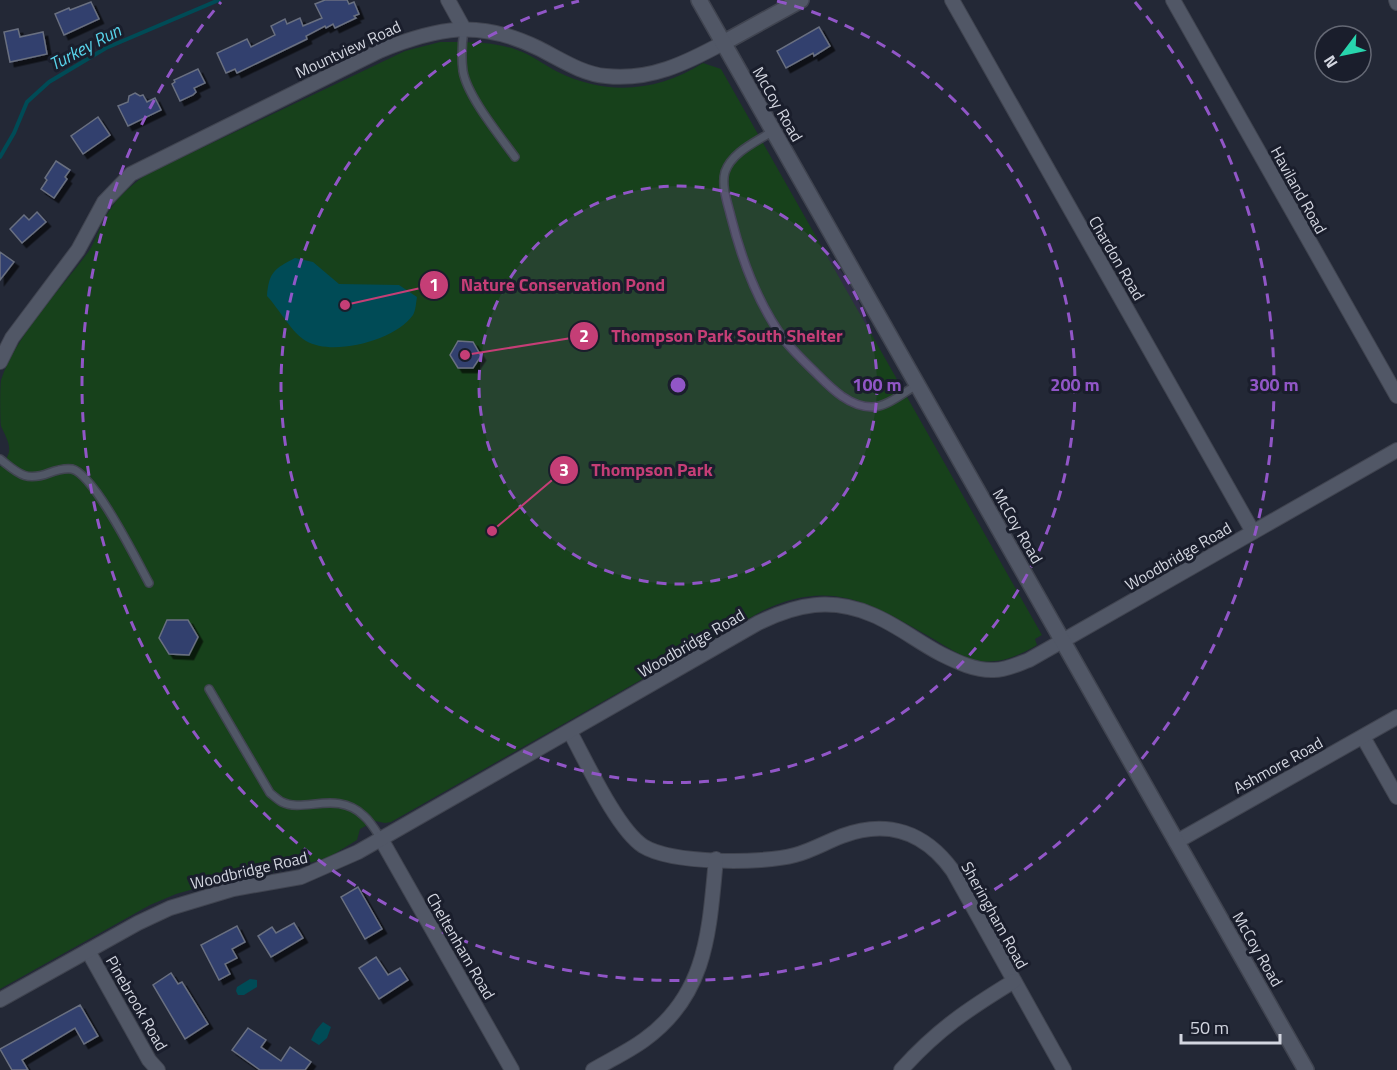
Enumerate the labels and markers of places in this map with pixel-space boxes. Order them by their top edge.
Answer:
callout: Nature Conservation Pond [419,267,677,303]
callout: Thompson Park South Shelter [569,318,855,354]
centre of rings [668,375,688,395]
callout: Thompson Park [549,452,725,488]

